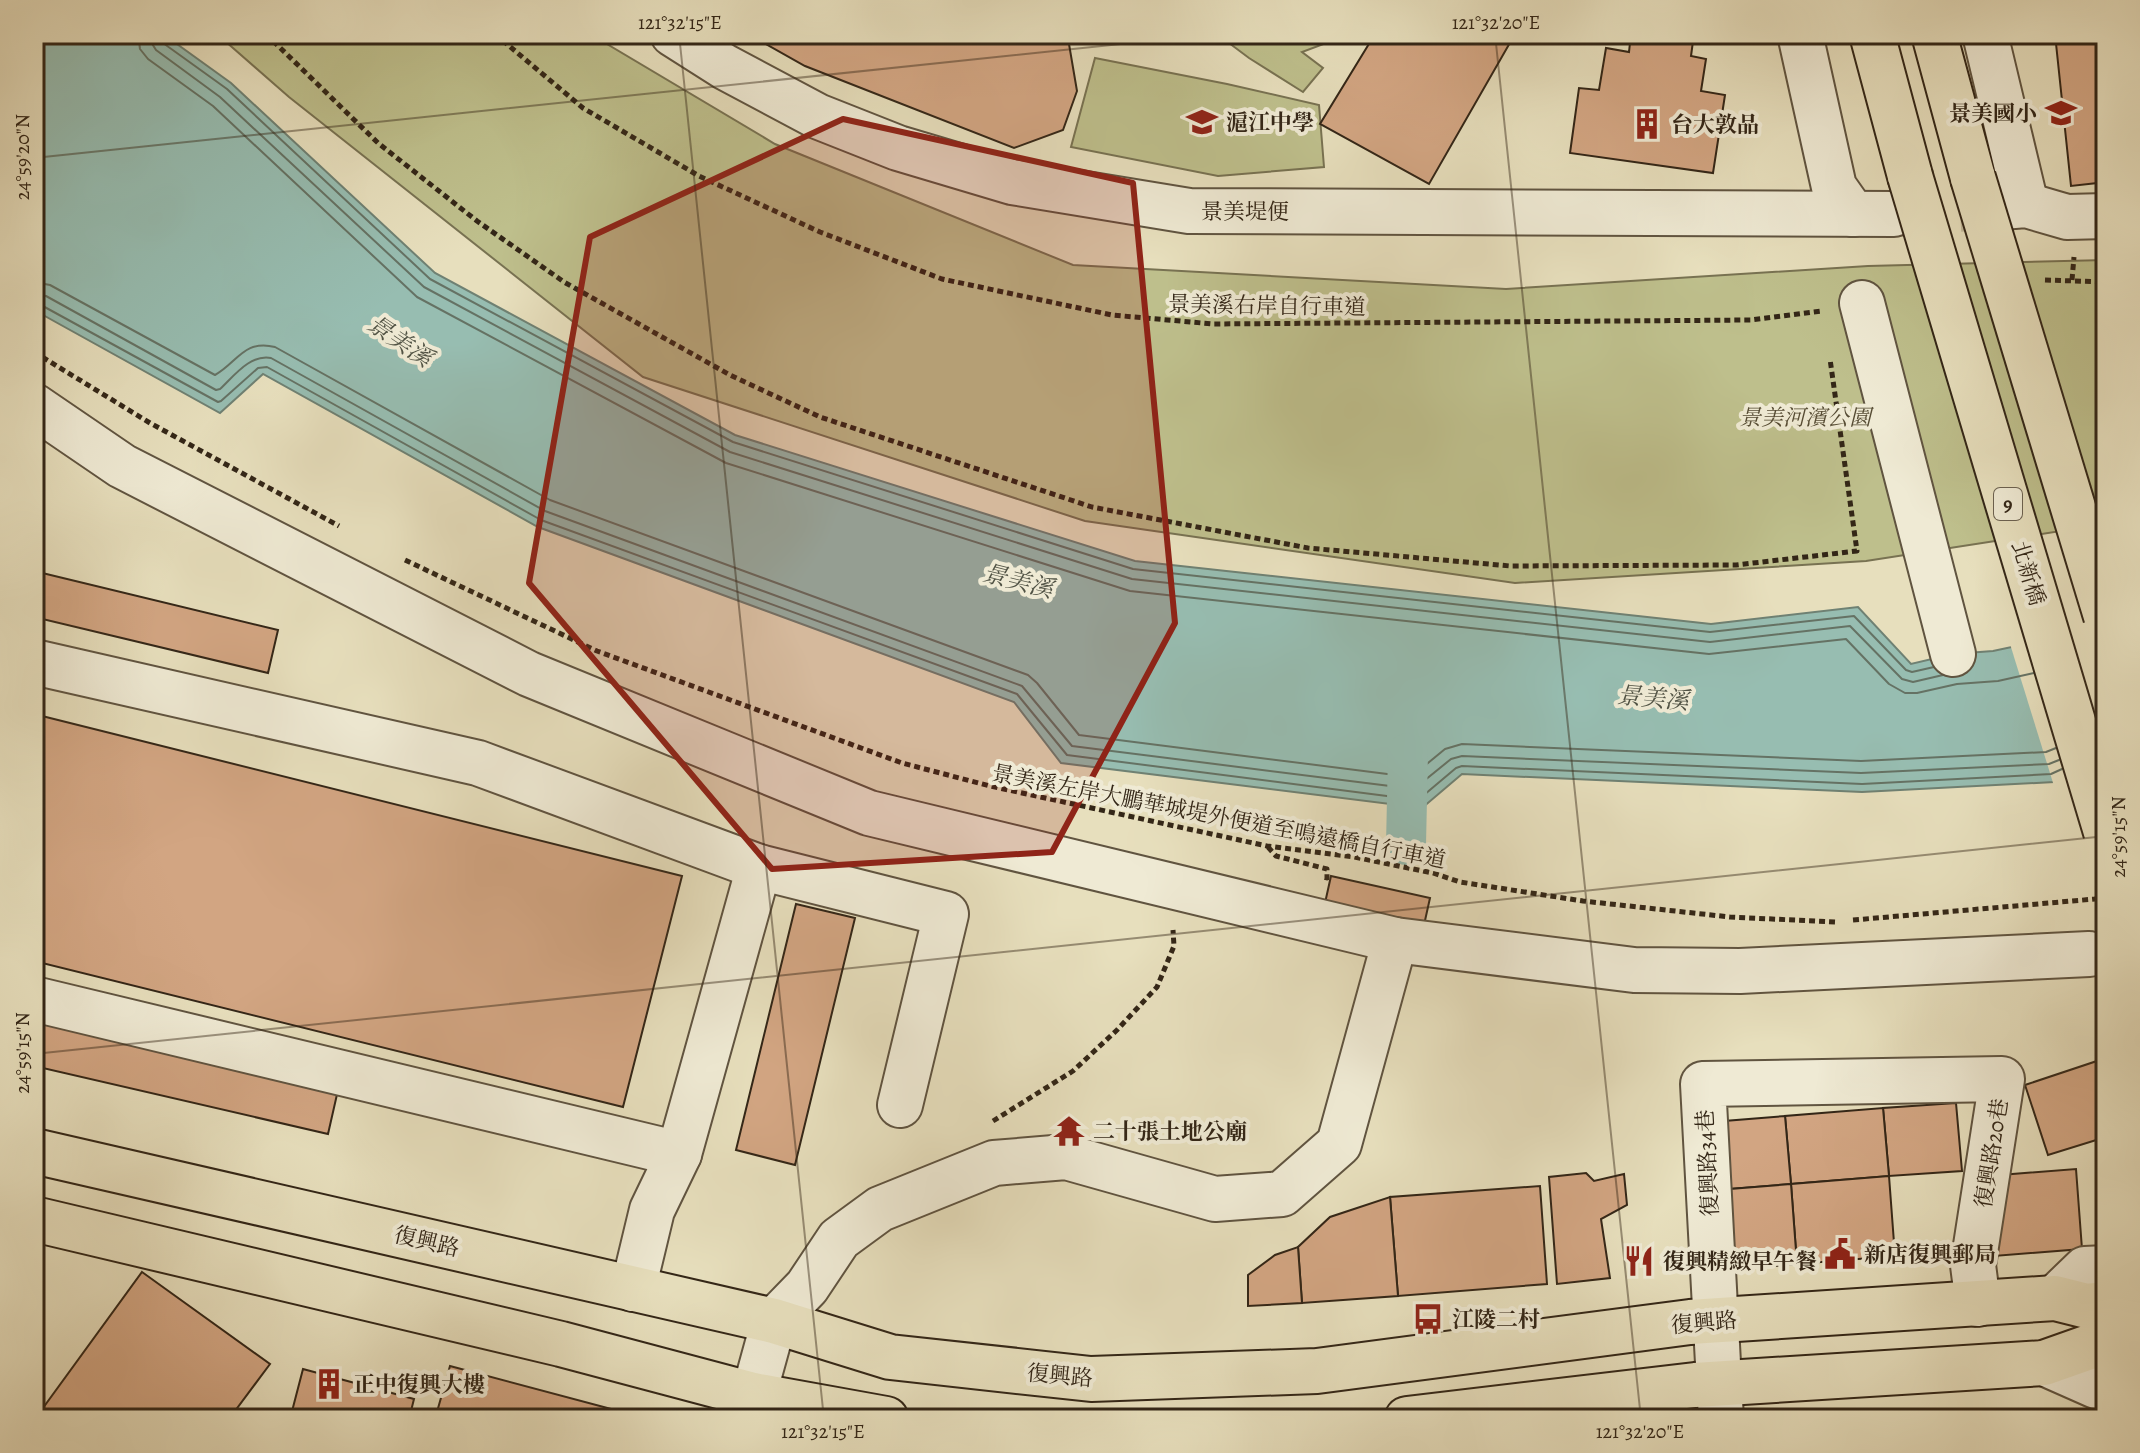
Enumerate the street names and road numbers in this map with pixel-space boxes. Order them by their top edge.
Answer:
street label: 景美堤便 [1201,197,1289,227]
street label: 景美溪右岸自行車道 [1168,289,1366,323]
road number: 9 [1994,488,2022,520]
street label: 北新橋 [2004,537,2052,609]
street label: 景美溪左岸大鵬華城堤外便道至鳴遠橋自行車道 [989,758,1448,876]
street label: 復興路20巷 [1969,1096,2015,1210]
street label: 復興路34巷 [1690,1109,1726,1217]
street label: 復興路 [391,1220,462,1264]
street label: 復興路 [1670,1305,1738,1341]
street label: 復興路 [1026,1358,1094,1394]

